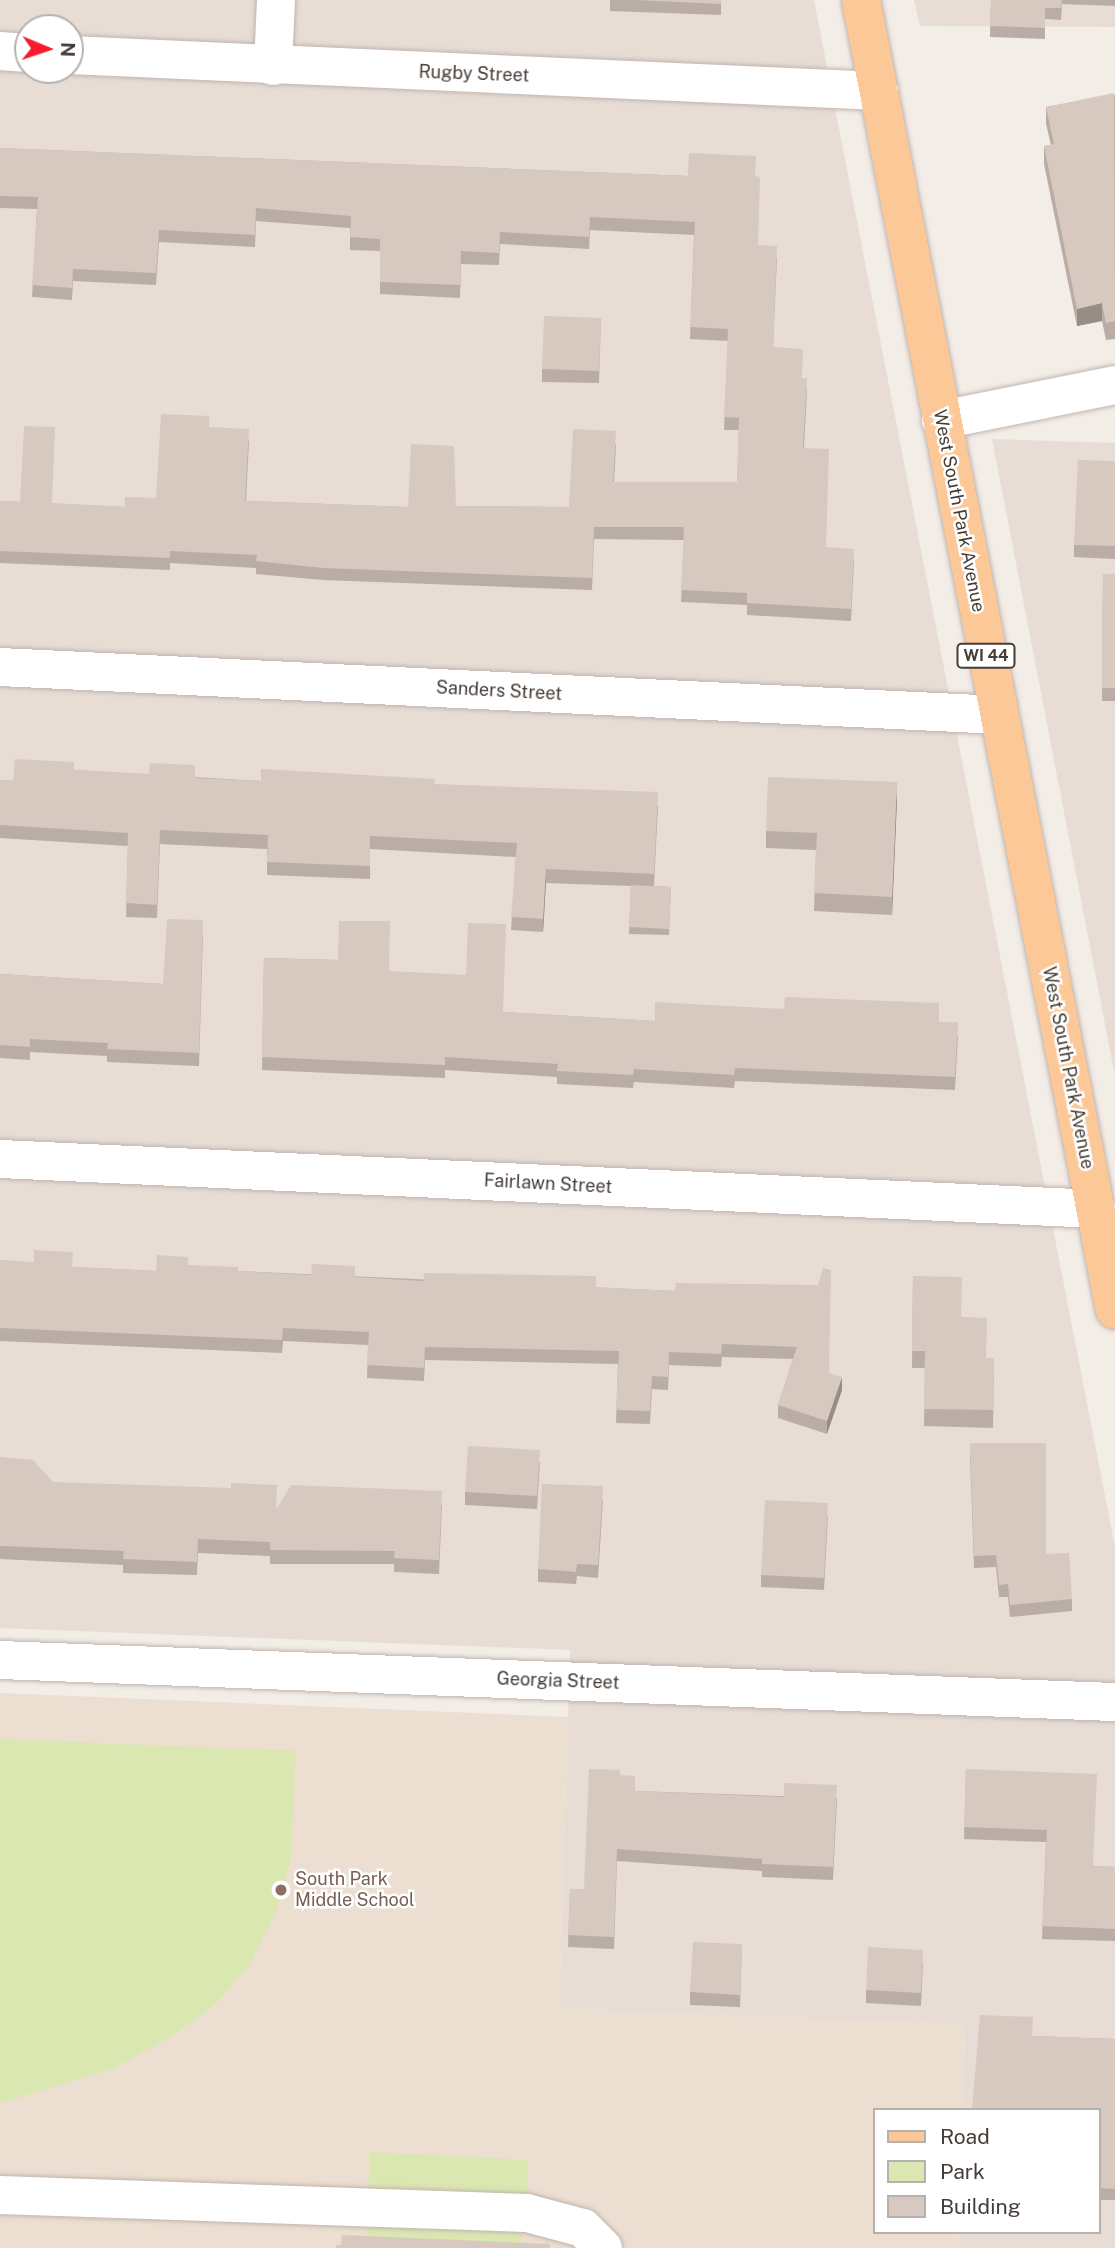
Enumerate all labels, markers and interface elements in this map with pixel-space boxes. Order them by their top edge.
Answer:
north arrow [14,14,84,84]
text: N [57,42,79,57]
street label: Rugby Street [418,61,530,87]
street label: West South Park Avenue [929,408,989,614]
road number: WI 44 [956,643,1016,668]
street label: Sanders Street [435,677,563,705]
street label: West South Park Avenue [1038,965,1098,1171]
street label: Fairlawn Street [483,1170,613,1198]
street label: Georgia Street [496,1668,620,1694]
place label: South Park Middle School [295,1869,414,1912]
marker: South Park Middle School [273,1882,289,1898]
legend [874,2108,1101,2234]
text: Road [940,2124,990,2149]
text: Park [940,2159,985,2184]
text: Building [940,2194,1021,2219]

